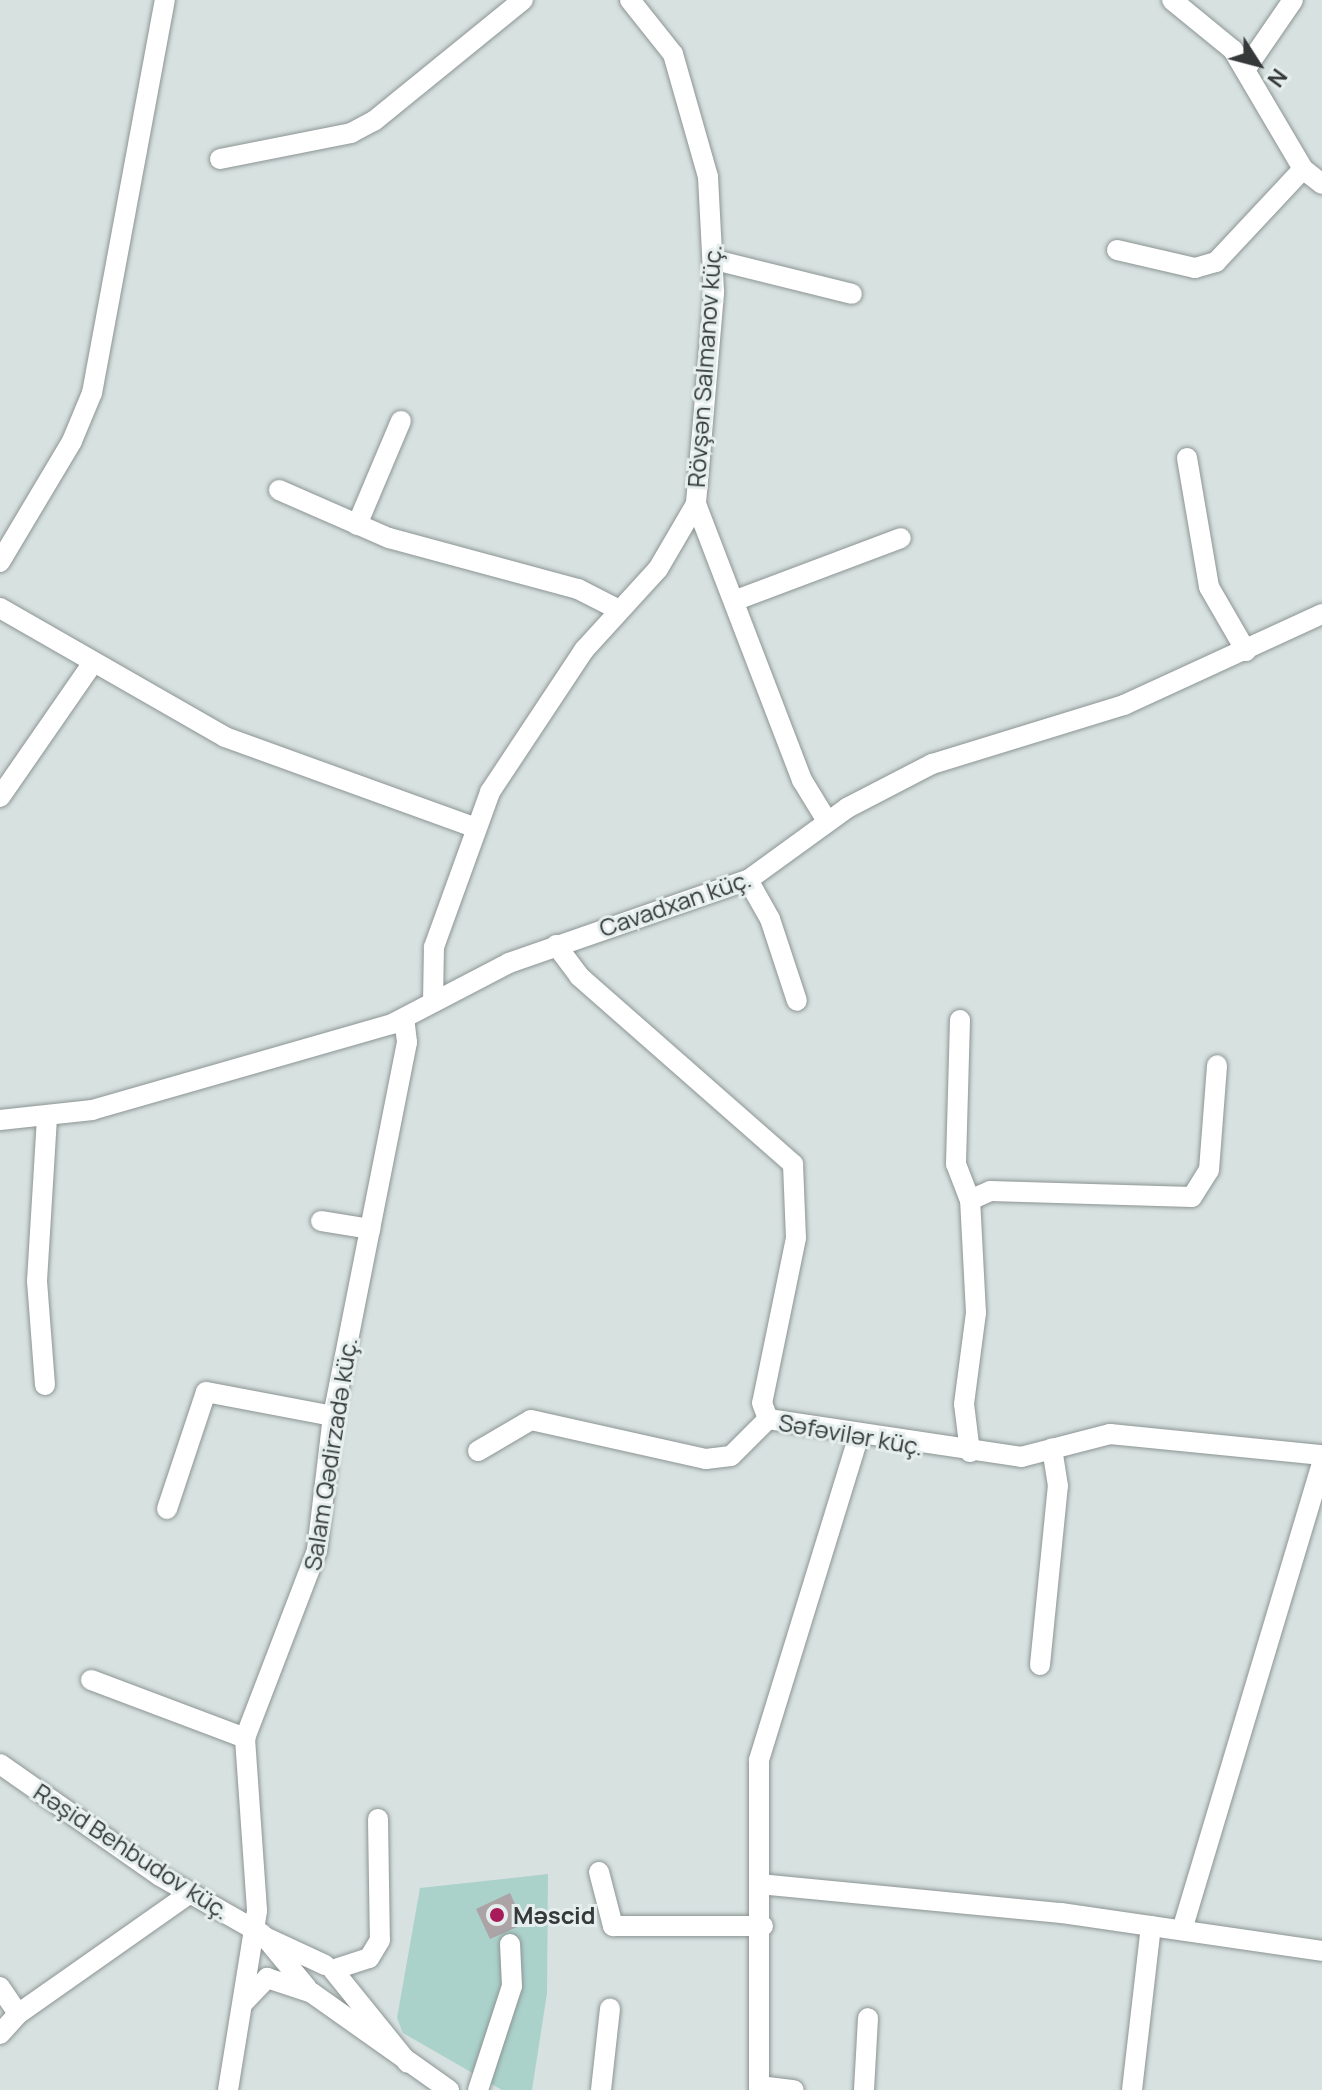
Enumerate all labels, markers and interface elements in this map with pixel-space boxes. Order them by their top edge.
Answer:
north arrow [1218,24,1298,104]
text: N [1261,63,1294,93]
street label: Rövşən Salmanov küç. [681,243,727,489]
street label: Cavadxan küç. [595,864,755,942]
street label: Salam Qədirzadə küç. [297,1335,363,1573]
street label: Səfəvilər küç. [776,1407,926,1461]
street label: Rəşid Behbudov küç. [29,1777,235,1925]
place label: Məscid [513,1901,596,1929]
marker: Məscid [488,1906,506,1924]

